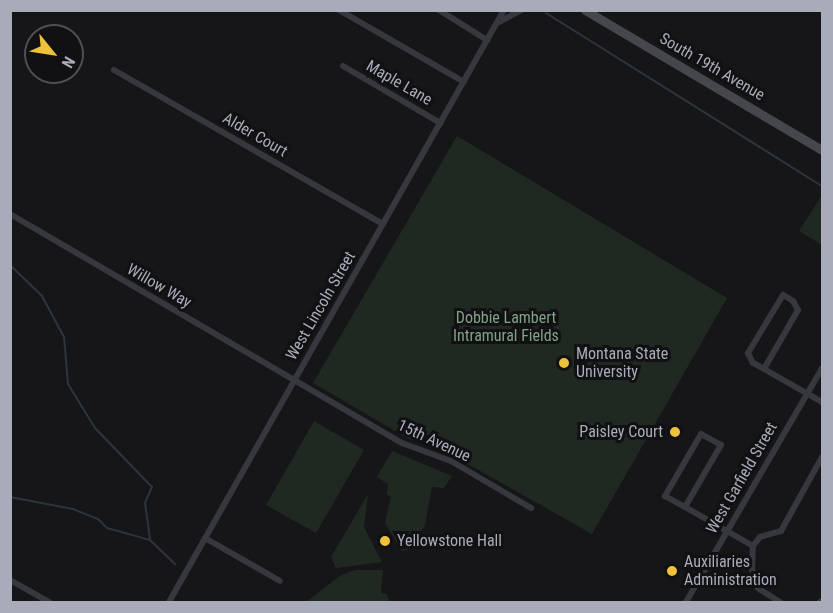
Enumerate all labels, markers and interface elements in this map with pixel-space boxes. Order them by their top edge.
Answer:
north arrow [24,24,84,84]
street label: South 19th Avenue [656,29,768,105]
text: N [58,53,79,71]
street label: Maple Lane [363,56,435,110]
street label: Alder Court [219,109,291,161]
street label: West Lincoln Street [282,248,360,364]
street label: Willow Way [123,260,195,312]
park label: Dobbie Lambert Intramural Fields [453,308,559,346]
place label: Montana State University [576,344,668,382]
marker: Montana State University [557,356,571,370]
street label: 15th Avenue [395,416,473,466]
street label: West Garfield Street [702,419,782,537]
place label: Paisley Court [579,422,663,442]
marker: Paisley Court [668,425,682,439]
place label: Yellowstone Hall [397,531,502,551]
marker: Yellowstone Hall [378,534,392,548]
place label: Auxiliaries Administration [684,552,777,590]
marker: Auxiliaries Administration [665,564,679,578]

